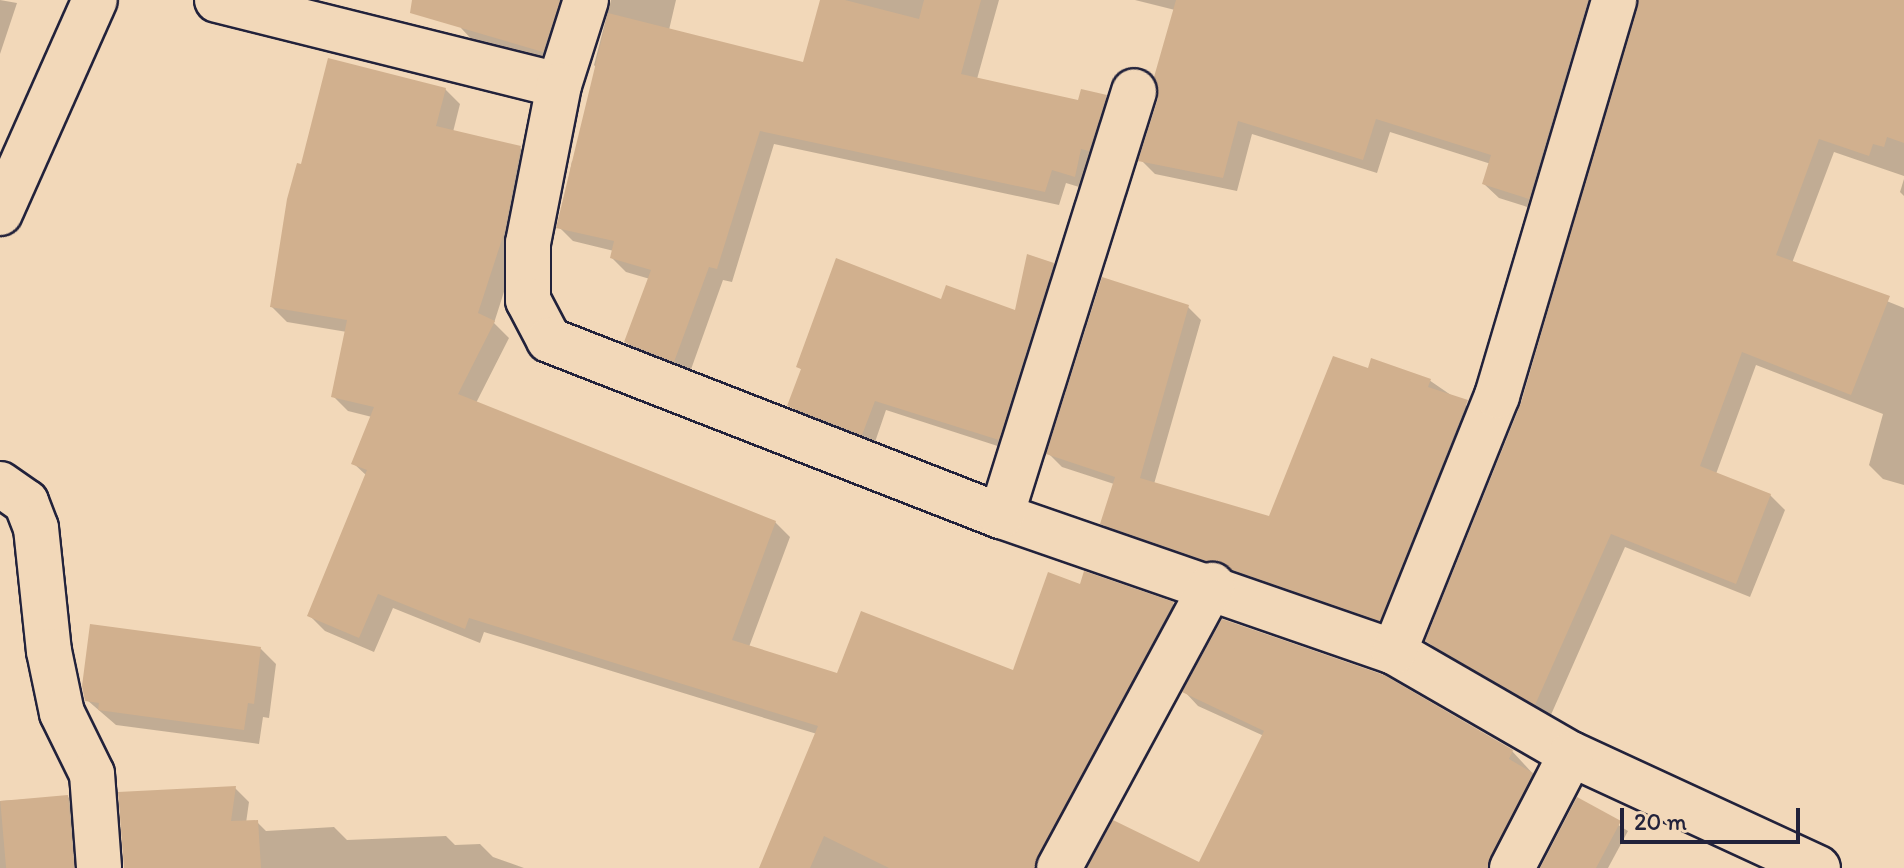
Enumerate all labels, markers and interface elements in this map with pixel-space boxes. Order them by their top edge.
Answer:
scale bar [1624,792,1804,842]
text: 20 m [1634,807,1687,836]

